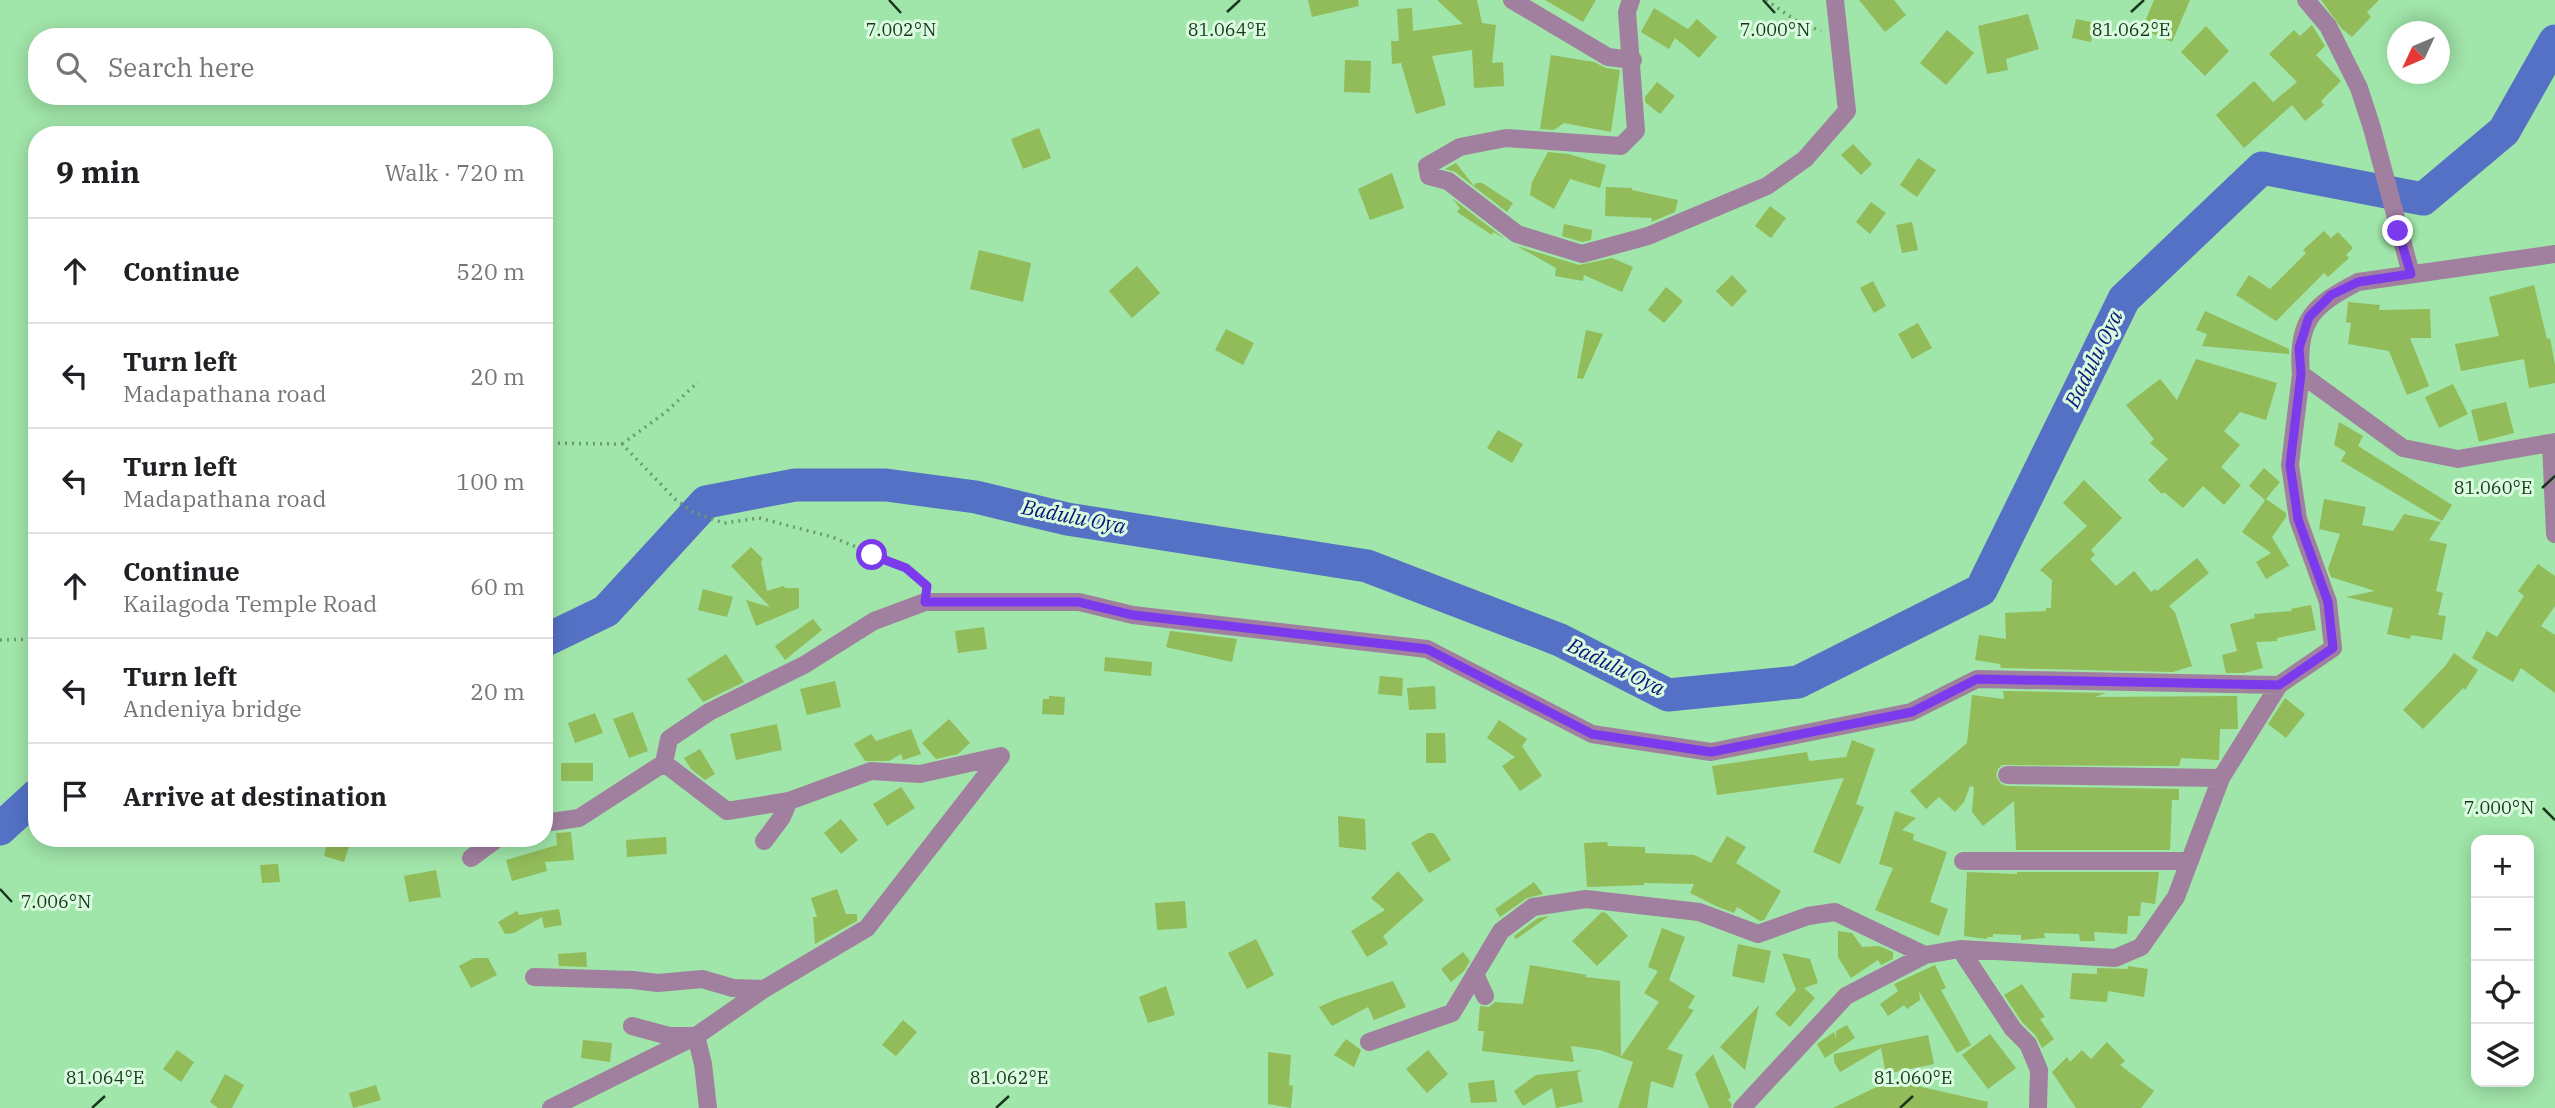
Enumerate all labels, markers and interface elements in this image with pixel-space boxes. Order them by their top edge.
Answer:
text: 7.002°N [866,18,936,41]
text: 81.064°E [1188,18,1266,41]
text: 7.000°N [1740,18,1810,41]
text: 81.062°E [2092,18,2170,41]
north arrow [2387,21,2450,84]
search box [28,28,553,105]
icon: search [52,48,90,86]
text: Search here [108,50,254,84]
text: 9 min [56,152,140,191]
text: Walk · 720 m [384,157,525,187]
route end [2382,215,2413,246]
icon: ahead [56,252,94,290]
text: Continue [123,254,240,288]
text: 520 m [456,256,525,286]
water label: Badulu Oya [2057,305,2129,413]
text: Turn left [123,344,237,378]
icon: left [56,357,94,395]
text: 20 m [470,361,525,391]
text: Madapathana road [123,378,326,408]
text: Turn left [123,449,237,483]
icon: left [56,462,94,500]
text: 100 m [456,466,525,496]
text: 81.060°E [2454,476,2532,499]
text: Madapathana road [123,483,326,513]
water label: Badulu Oya [1019,492,1129,540]
route start [856,539,887,570]
text: Continue [123,554,240,588]
icon: ahead [56,567,94,605]
text: 60 m [470,571,525,601]
text: Kailagoda Temple Road [123,588,377,618]
water label: Badulu Oya [1562,630,1670,702]
text: Turn left [123,659,237,693]
icon: left [56,672,94,710]
text: 20 m [470,676,525,706]
text: Andeniya bridge [123,693,301,723]
icon: arrive [56,777,94,815]
text: Arrive at destination [123,779,387,813]
text: 7.000°N [2464,796,2534,819]
map controls [2471,835,2534,1087]
button: + [2471,835,2534,898]
text: 7.006°N [21,890,91,913]
button: − [2471,898,2534,961]
button: locate [2471,961,2534,1024]
button: layers [2471,1024,2534,1087]
text: 81.064°E [66,1066,144,1089]
text: 81.062°E [970,1066,1048,1089]
text: 81.060°E [1874,1066,1952,1089]

